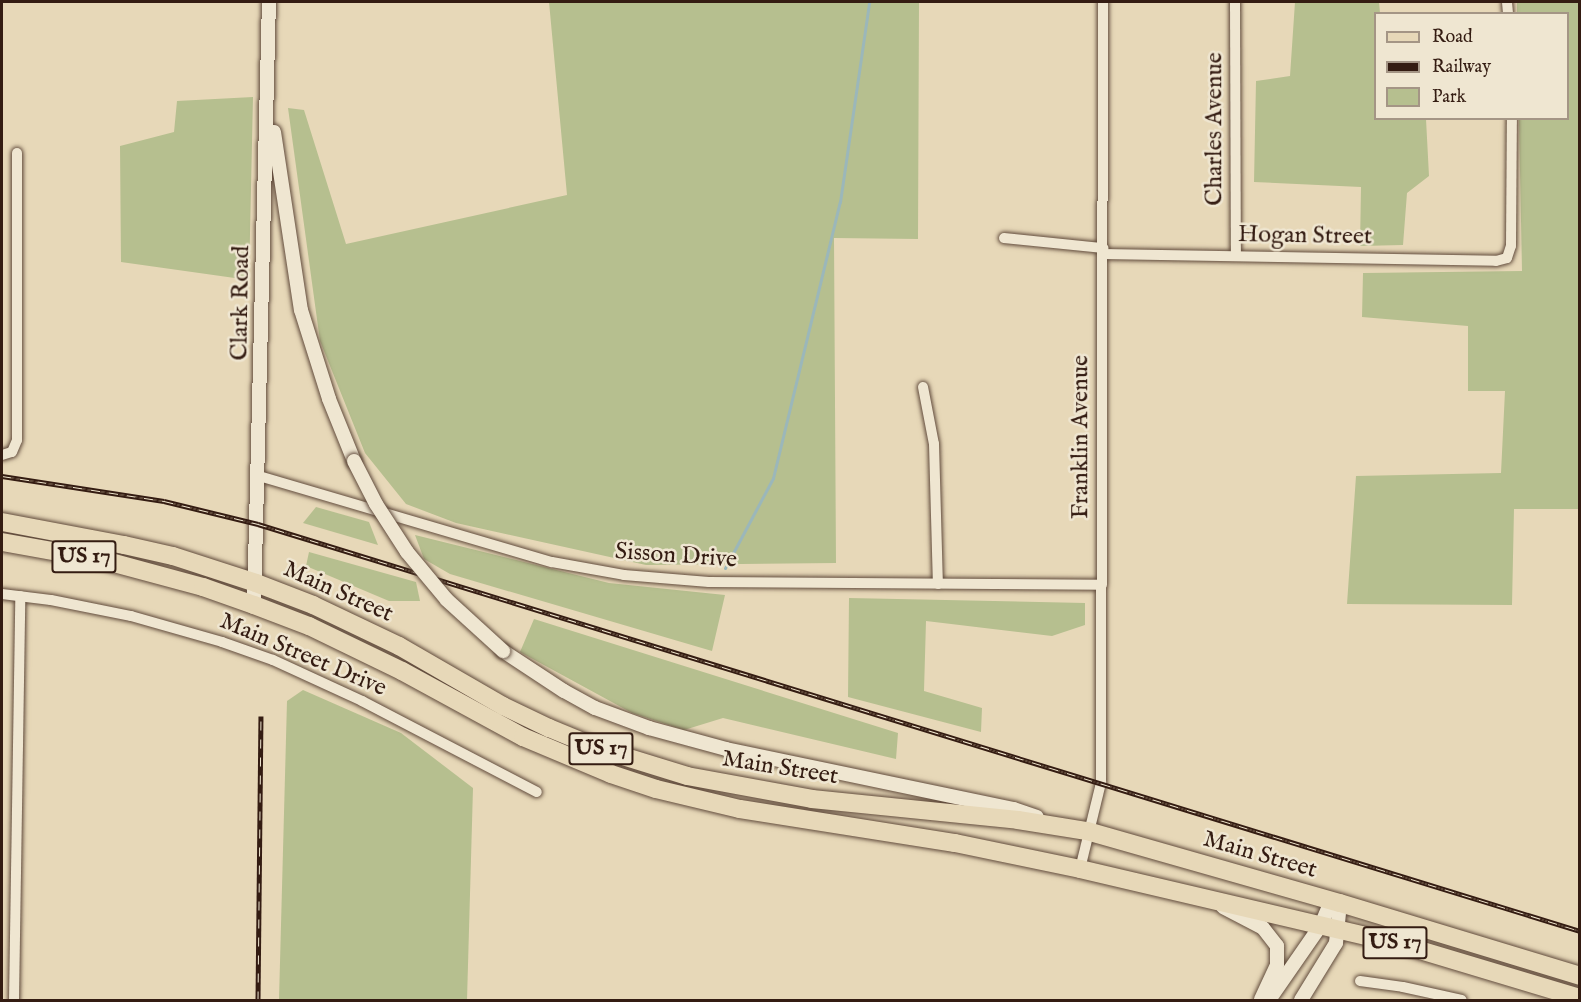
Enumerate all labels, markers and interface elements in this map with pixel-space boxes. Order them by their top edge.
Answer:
legend [1374,12,1569,120]
text: Road [1432,26,1473,49]
street label: Charles Avenue [1201,52,1229,206]
text: Railway [1432,56,1491,79]
text: Park [1432,86,1466,109]
street label: Hogan Street [1238,220,1372,252]
street label: Clark Road [226,245,256,361]
street label: Franklin Avenue [1067,355,1095,519]
street label: Sisson Drive [614,537,738,575]
road number: US 17 [51,538,117,576]
street label: Main Street [279,555,397,629]
street label: Main Street Drive [215,607,391,703]
road number: US 17 [568,730,634,768]
street label: Main Street [720,745,840,791]
street label: Main Street [1200,825,1320,885]
road number: US 17 [1362,924,1428,962]

